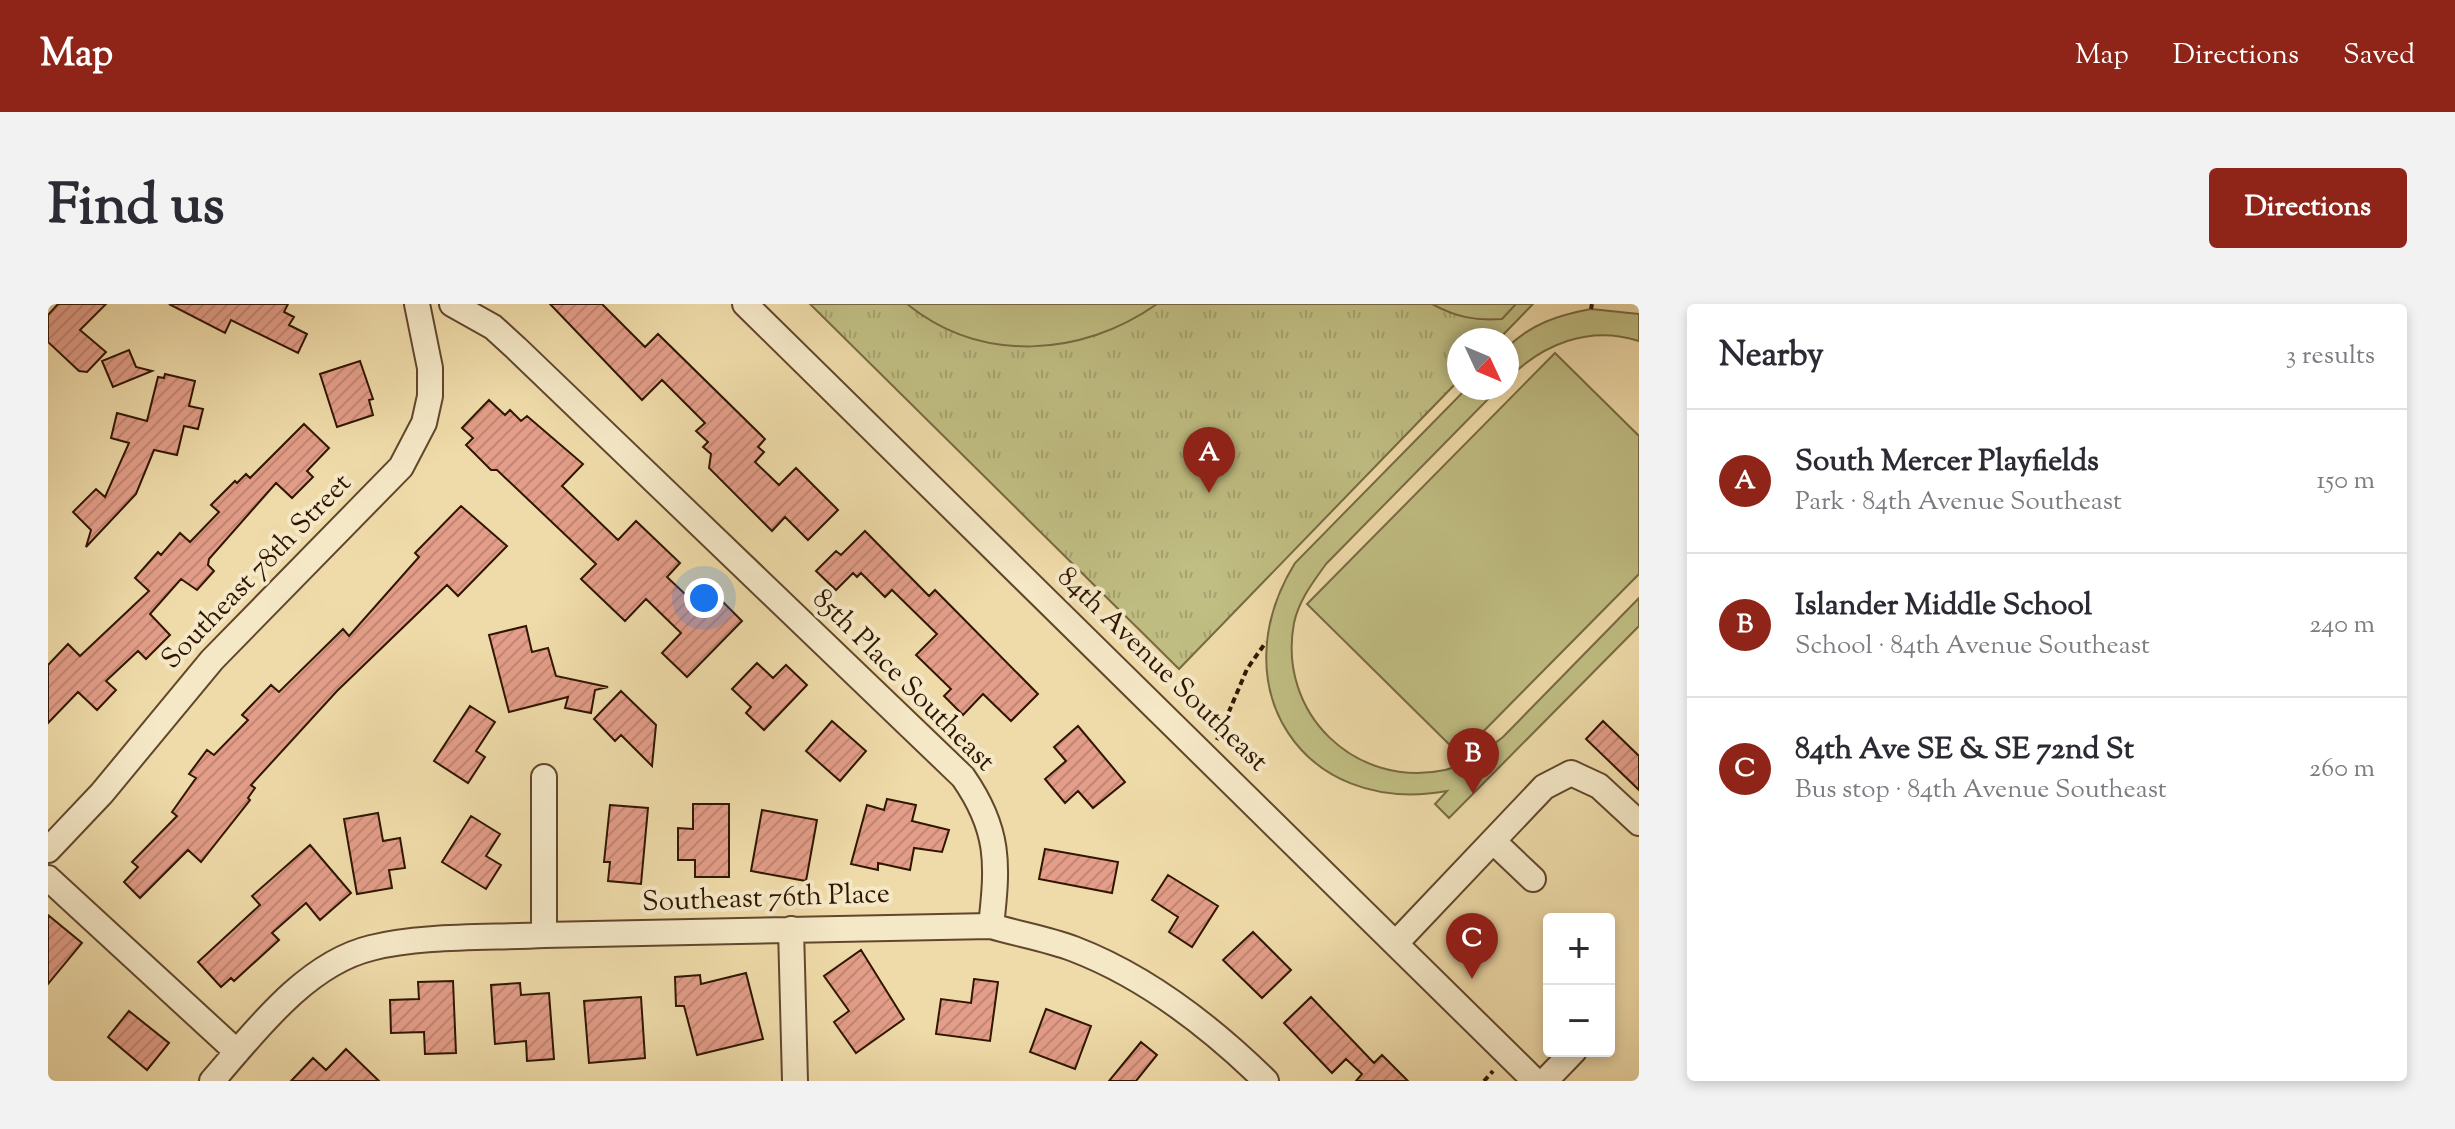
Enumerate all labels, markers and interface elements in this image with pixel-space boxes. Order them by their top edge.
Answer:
text: Map [40,29,113,83]
text: Map [2075,36,2129,76]
text: Directions [2173,36,2299,76]
text: Saved [2343,36,2415,76]
text: Find us [48,168,224,249]
button: Directions [2209,168,2407,248]
north arrow [1447,328,1519,400]
text: Nearby [1719,332,1824,381]
text: 3 results [2286,338,2375,375]
pin: A [1183,427,1235,493]
text: South Mercer Playfields [1795,441,2099,484]
text: A [1734,463,1756,500]
text: 150 m [2316,463,2375,500]
street label: Southeast 78th Street [153,465,362,679]
text: Park · 84th Avenue Southeast [1795,484,2122,521]
street label: 84th Avenue Southeast [1048,559,1277,782]
your location [684,578,724,618]
street label: 85th Place Southeast [803,581,1004,782]
text: Islander Middle School [1795,585,2092,628]
text: B [1737,607,1753,644]
text: 240 m [2309,607,2375,644]
text: School · 84th Avenue Southeast [1795,628,2150,665]
pin: B [1447,728,1499,794]
text: 84th Ave SE & SE 72nd St [1795,729,2134,772]
text: C [1735,751,1755,788]
text: 260 m [2309,751,2375,788]
text: Bus stop · 84th Avenue Southeast [1795,772,2167,809]
street label: Southeast 76th Place [641,875,891,923]
pin: C [1446,913,1498,979]
map controls [1543,913,1615,1057]
button: + [1543,913,1615,985]
button: − [1543,985,1615,1057]

